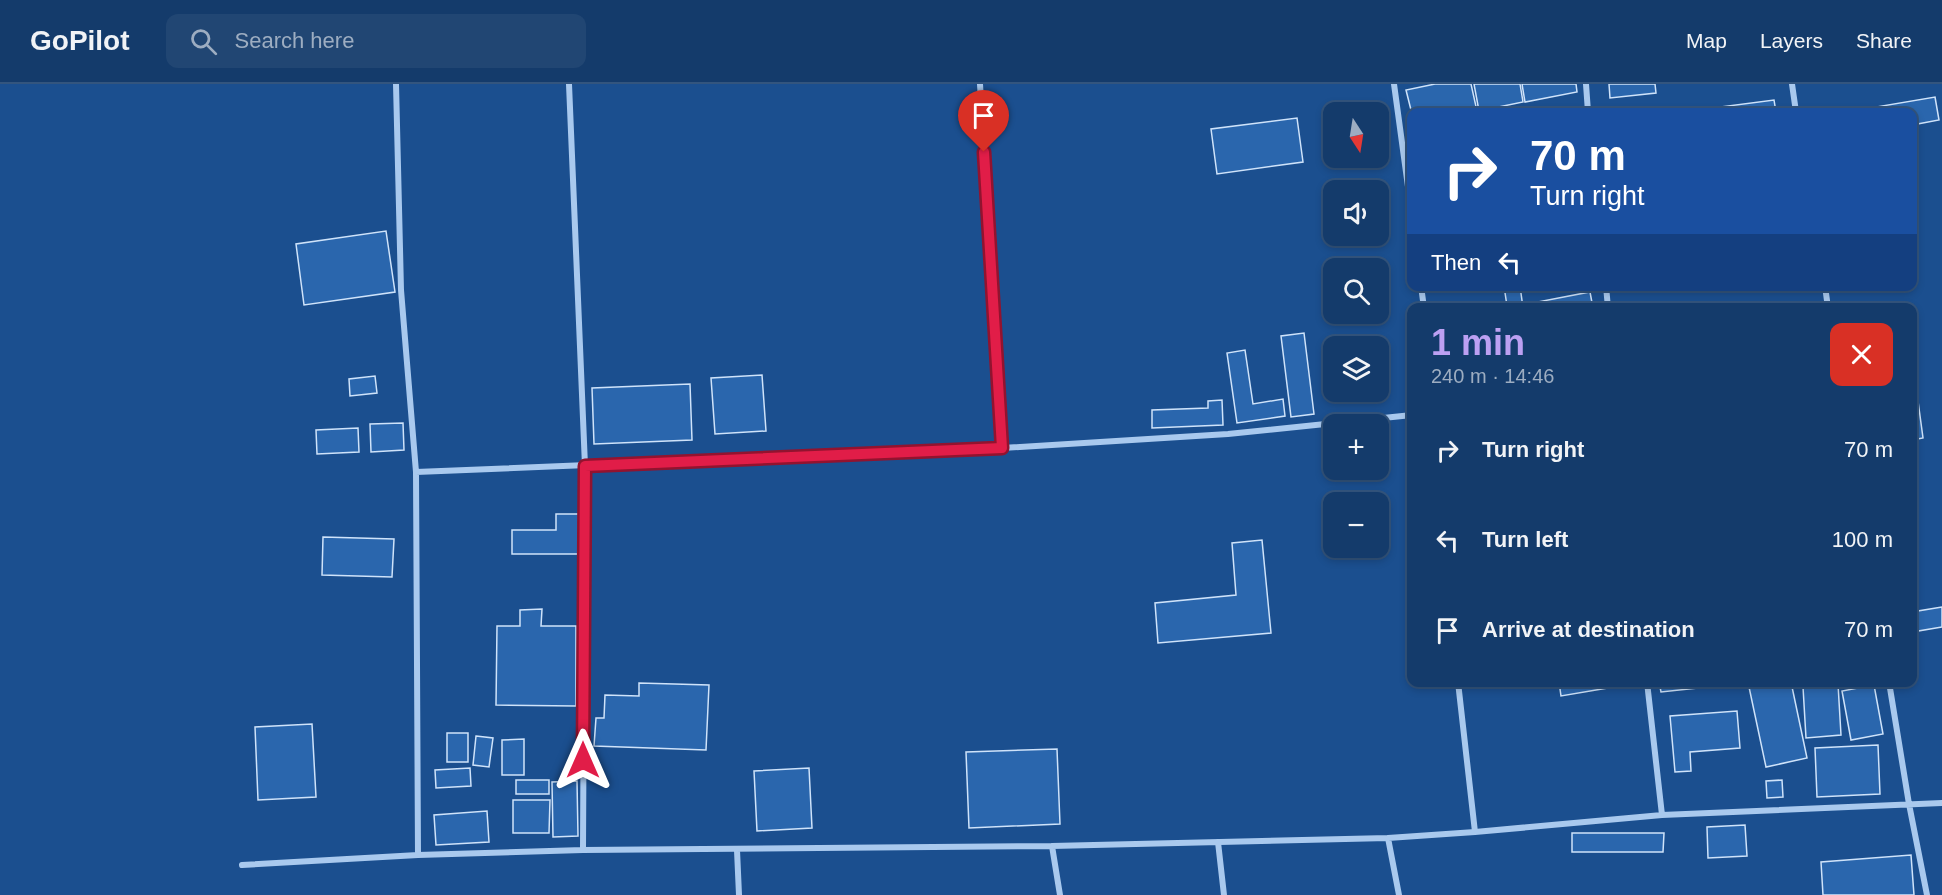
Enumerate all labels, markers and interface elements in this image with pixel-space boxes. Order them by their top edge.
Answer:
search box [166,14,586,68]
text: GoPilot [30,25,130,56]
icon: search [187,25,220,58]
text: Search here [235,28,354,53]
text: Map [1686,29,1727,52]
text: Layers [1760,29,1823,52]
text: Share [1856,29,1912,52]
pin [958,90,1009,152]
icon: arrive [967,99,1000,132]
north arrow [1323,102,1389,168]
map controls [1323,102,1389,558]
icon: right [1431,132,1509,210]
text: 70 m [1530,132,1626,179]
button: sound [1323,180,1389,246]
text: Turn right [1530,181,1645,211]
icon: left [1493,246,1526,279]
text: Then [1431,250,1481,275]
button: search [1323,258,1389,324]
text: 1 min [1431,322,1525,363]
button: close [1830,323,1893,386]
button: layers [1323,336,1389,402]
text: 240 m · 14:46 [1431,365,1554,387]
button: + [1323,414,1389,480]
icon: right [1431,434,1464,467]
text: Turn right [1482,437,1584,462]
text: 70 m [1844,437,1893,462]
button: − [1323,492,1389,558]
icon: left [1431,524,1464,557]
text: Turn left [1482,527,1568,552]
text: 100 m [1832,527,1893,552]
icon: arrive [1431,614,1464,647]
text: Arrive at destination [1482,617,1695,642]
text: 70 m [1844,617,1893,642]
position arrow [551,728,615,792]

